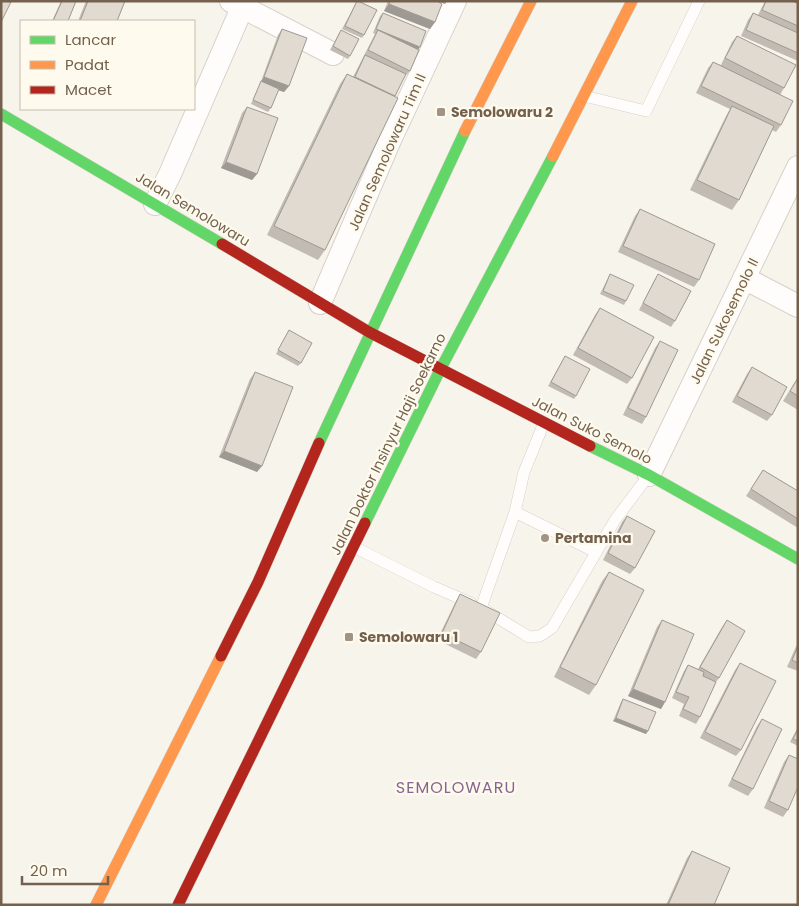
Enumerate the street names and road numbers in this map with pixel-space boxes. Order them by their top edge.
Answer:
street label: Jalan Semolowaru Tim II [343,70,431,234]
street label: Jalan Semolowaru [132,167,254,251]
street label: Jalan Sukosemolo II [685,254,763,388]
street label: Jalan Doktor Insinyur Haji Soekarno [325,329,451,558]
street label: Jalan Suko Semolo [529,391,655,469]

